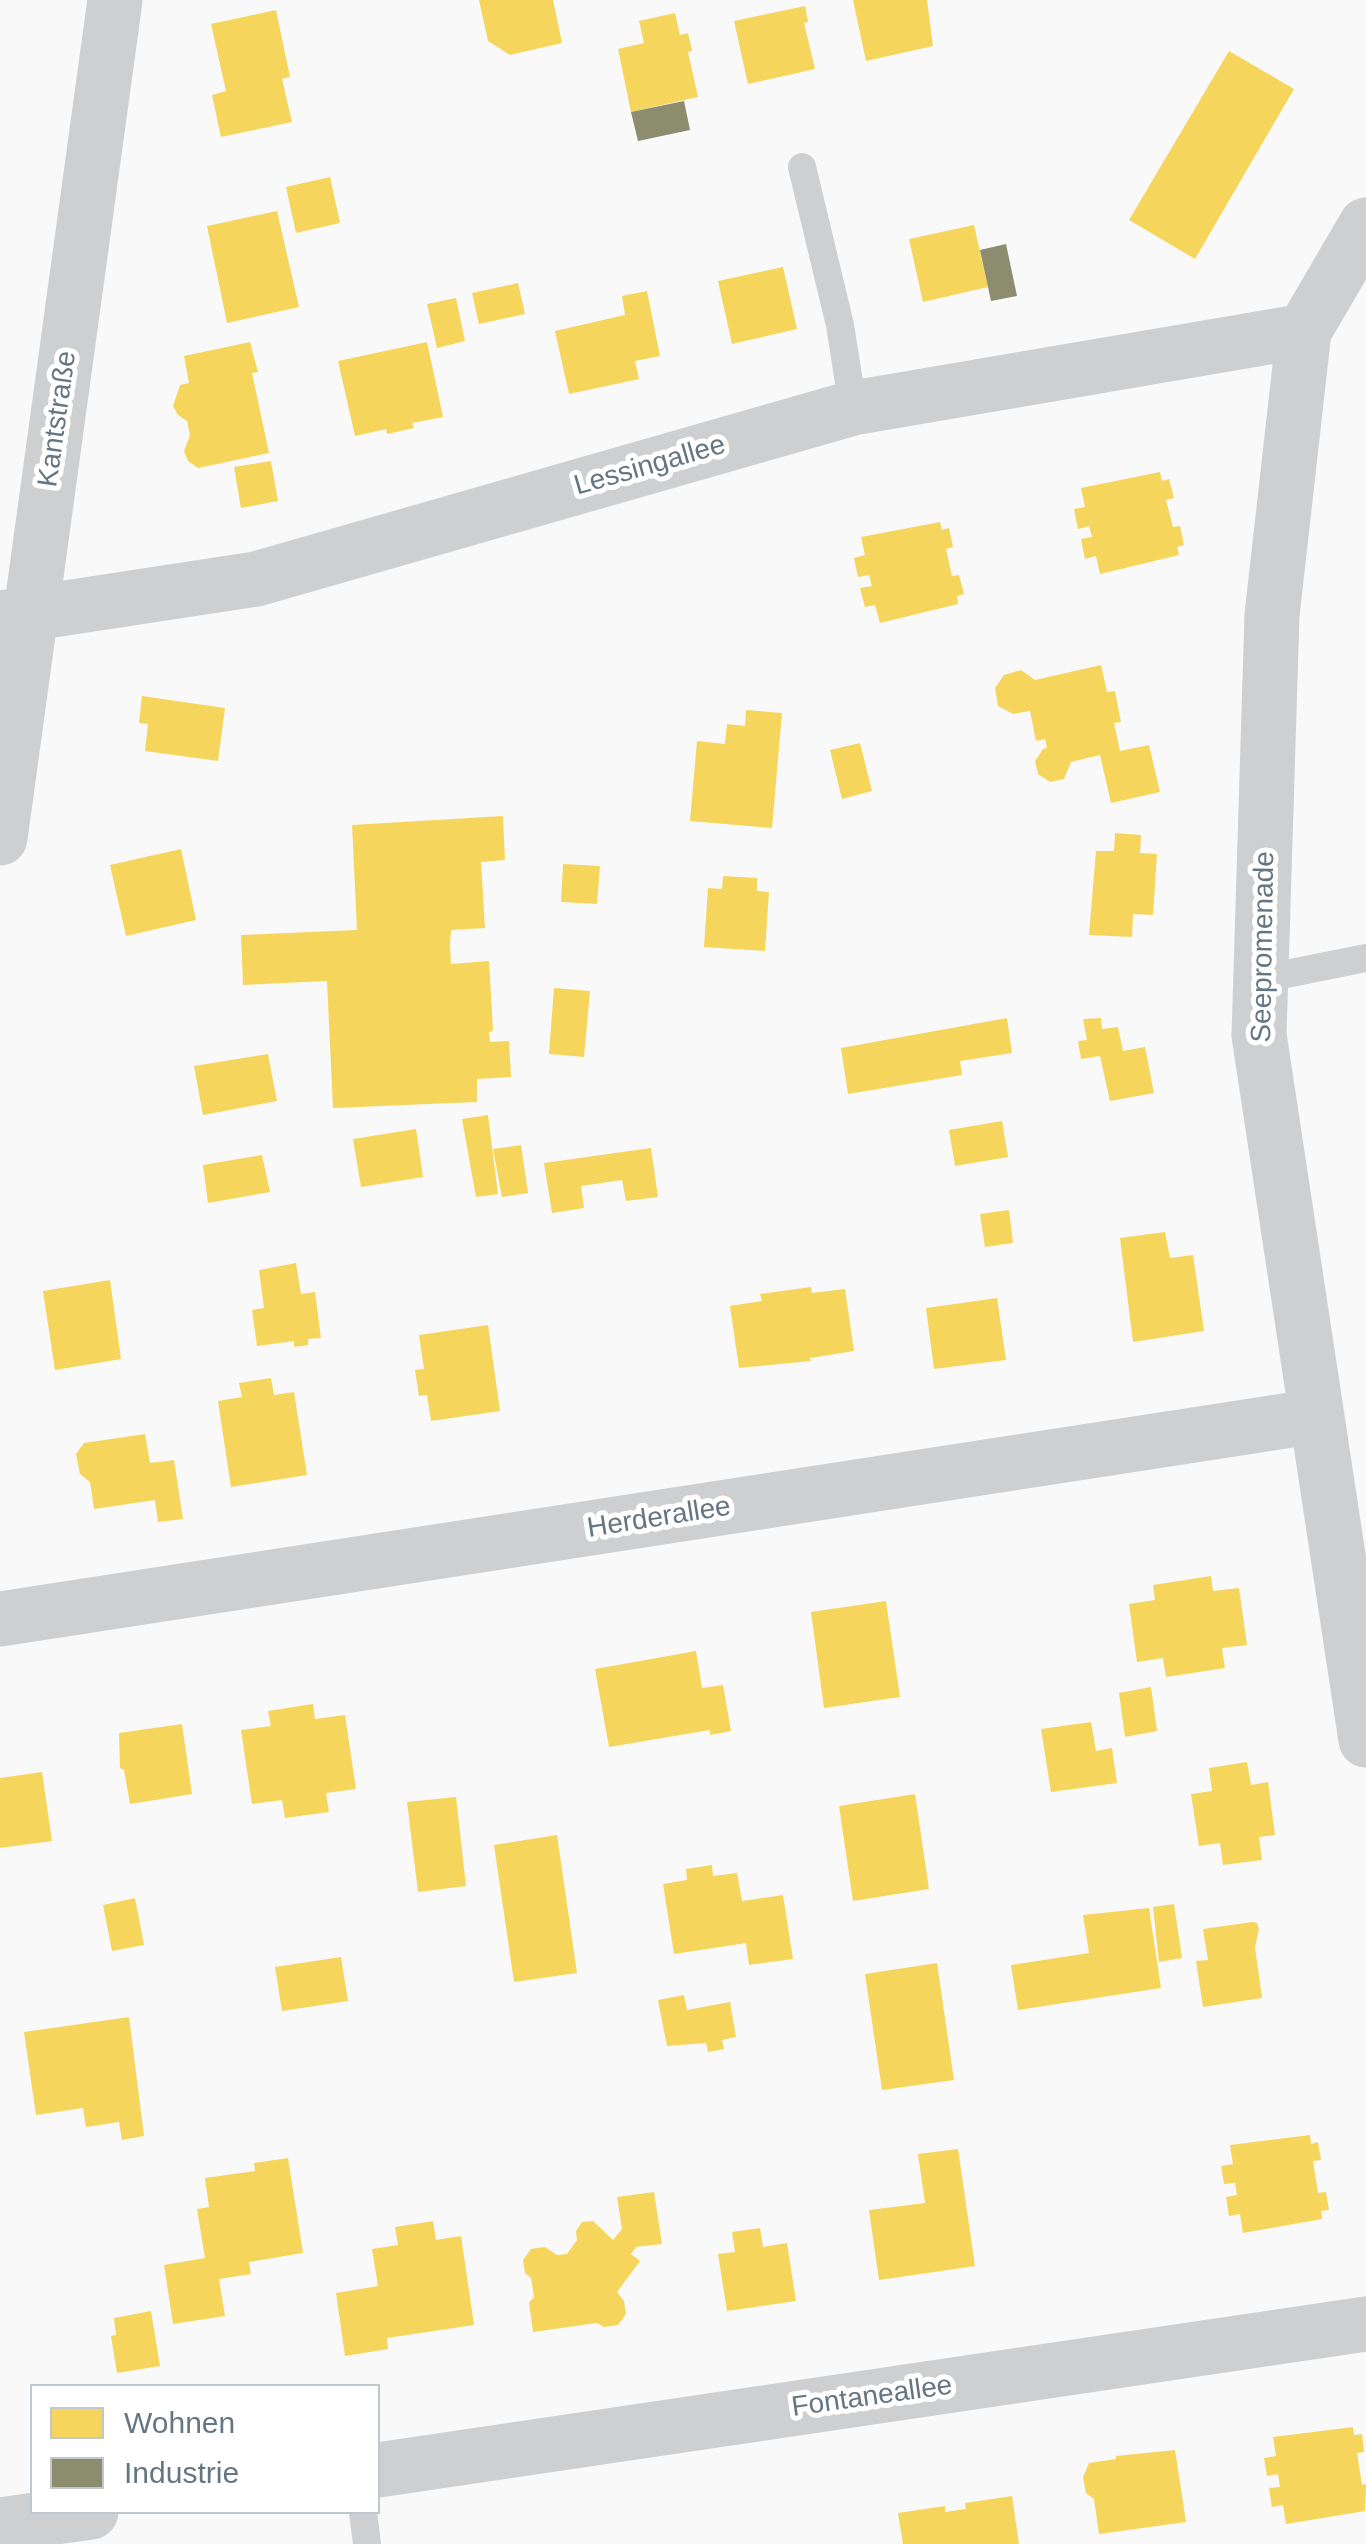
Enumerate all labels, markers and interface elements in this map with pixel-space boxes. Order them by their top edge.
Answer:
street label: Kantstraße [32,349,84,489]
street label: Lessingallee [571,428,729,504]
street label: Seepromenade [1246,851,1282,1043]
street label: Herderallee [585,1490,733,1546]
street label: Fontaneallee [789,2369,955,2425]
legend [30,2384,380,2514]
text: Wohnen [124,2406,235,2439]
text: Industrie [124,2456,239,2489]

